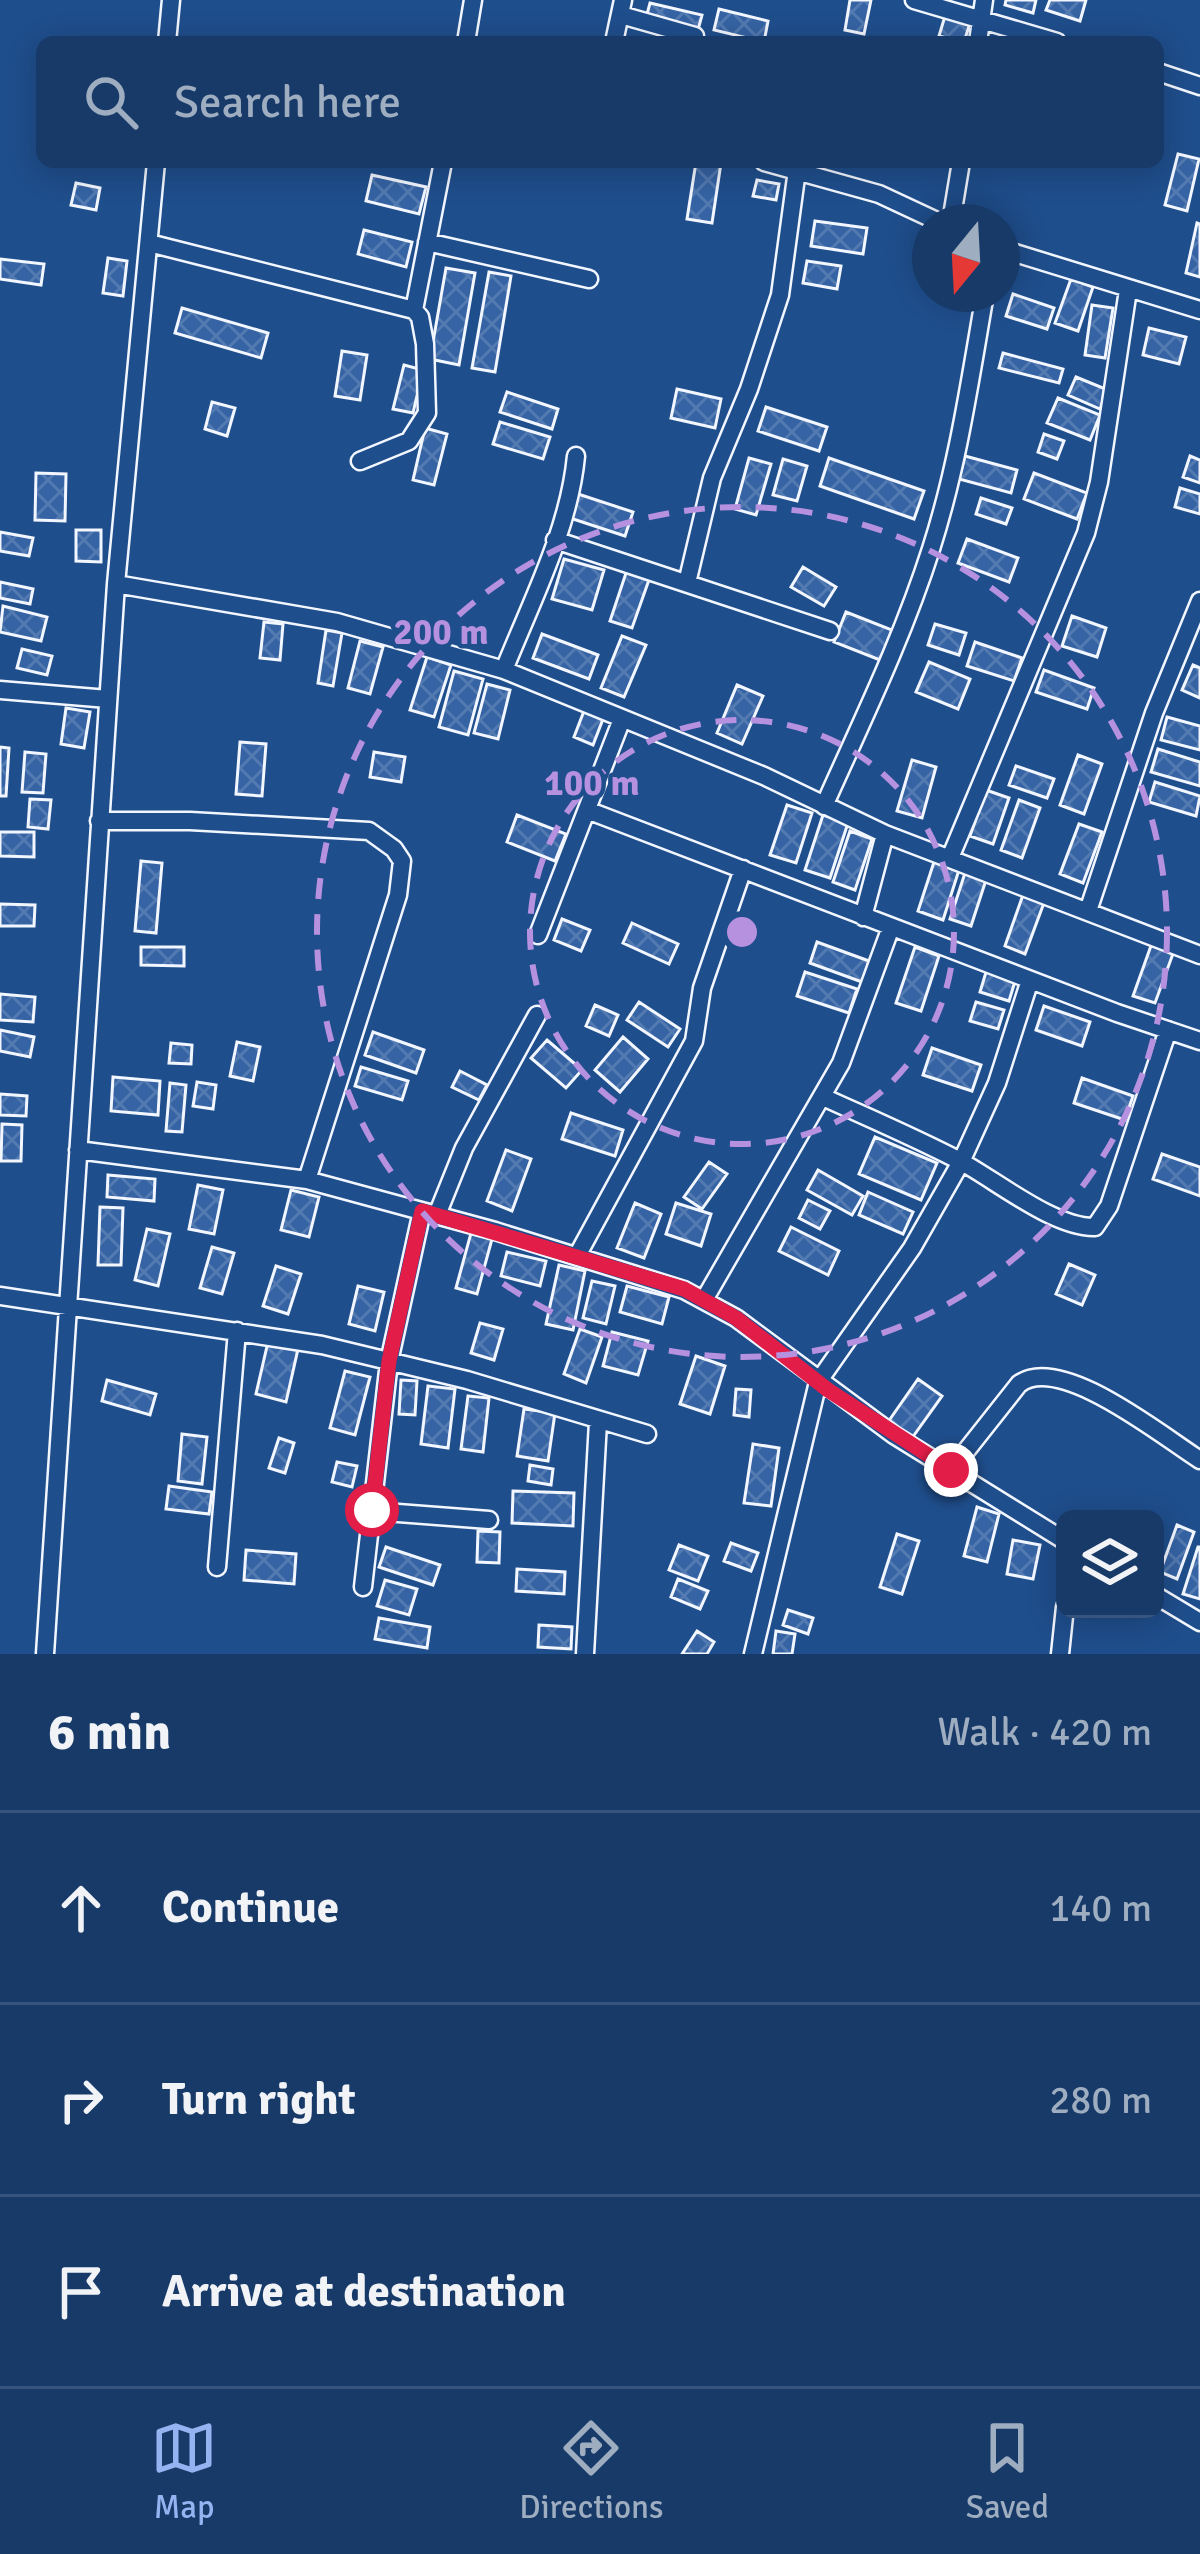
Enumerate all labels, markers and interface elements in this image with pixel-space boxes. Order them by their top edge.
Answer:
search box [36,36,1164,168]
icon: search [78,69,144,135]
text: Search here [174,75,401,130]
north arrow [912,204,1020,312]
text: 200 m [393,610,489,655]
text: 100 m [544,761,640,806]
centre of rings [721,911,763,953]
route end [924,1443,978,1497]
route start [345,1483,399,1537]
map controls [1056,1510,1164,1618]
button: layers [1056,1510,1164,1618]
text: 6 min [48,1701,171,1764]
text: Walk · 420 m [938,1708,1152,1756]
icon: ahead [48,1875,114,1941]
text: Continue [162,1880,339,1935]
text: 140 m [1049,1884,1152,1932]
icon: right [48,2067,114,2133]
text: Turn right [162,2072,356,2127]
text: 280 m [1049,2076,1152,2124]
icon: arrive [48,2259,114,2325]
text: Arrive at destination [162,2264,566,2319]
tab: Map [151,2415,217,2528]
tab: Directions [519,2415,664,2528]
tab: Saved [966,2415,1049,2528]

